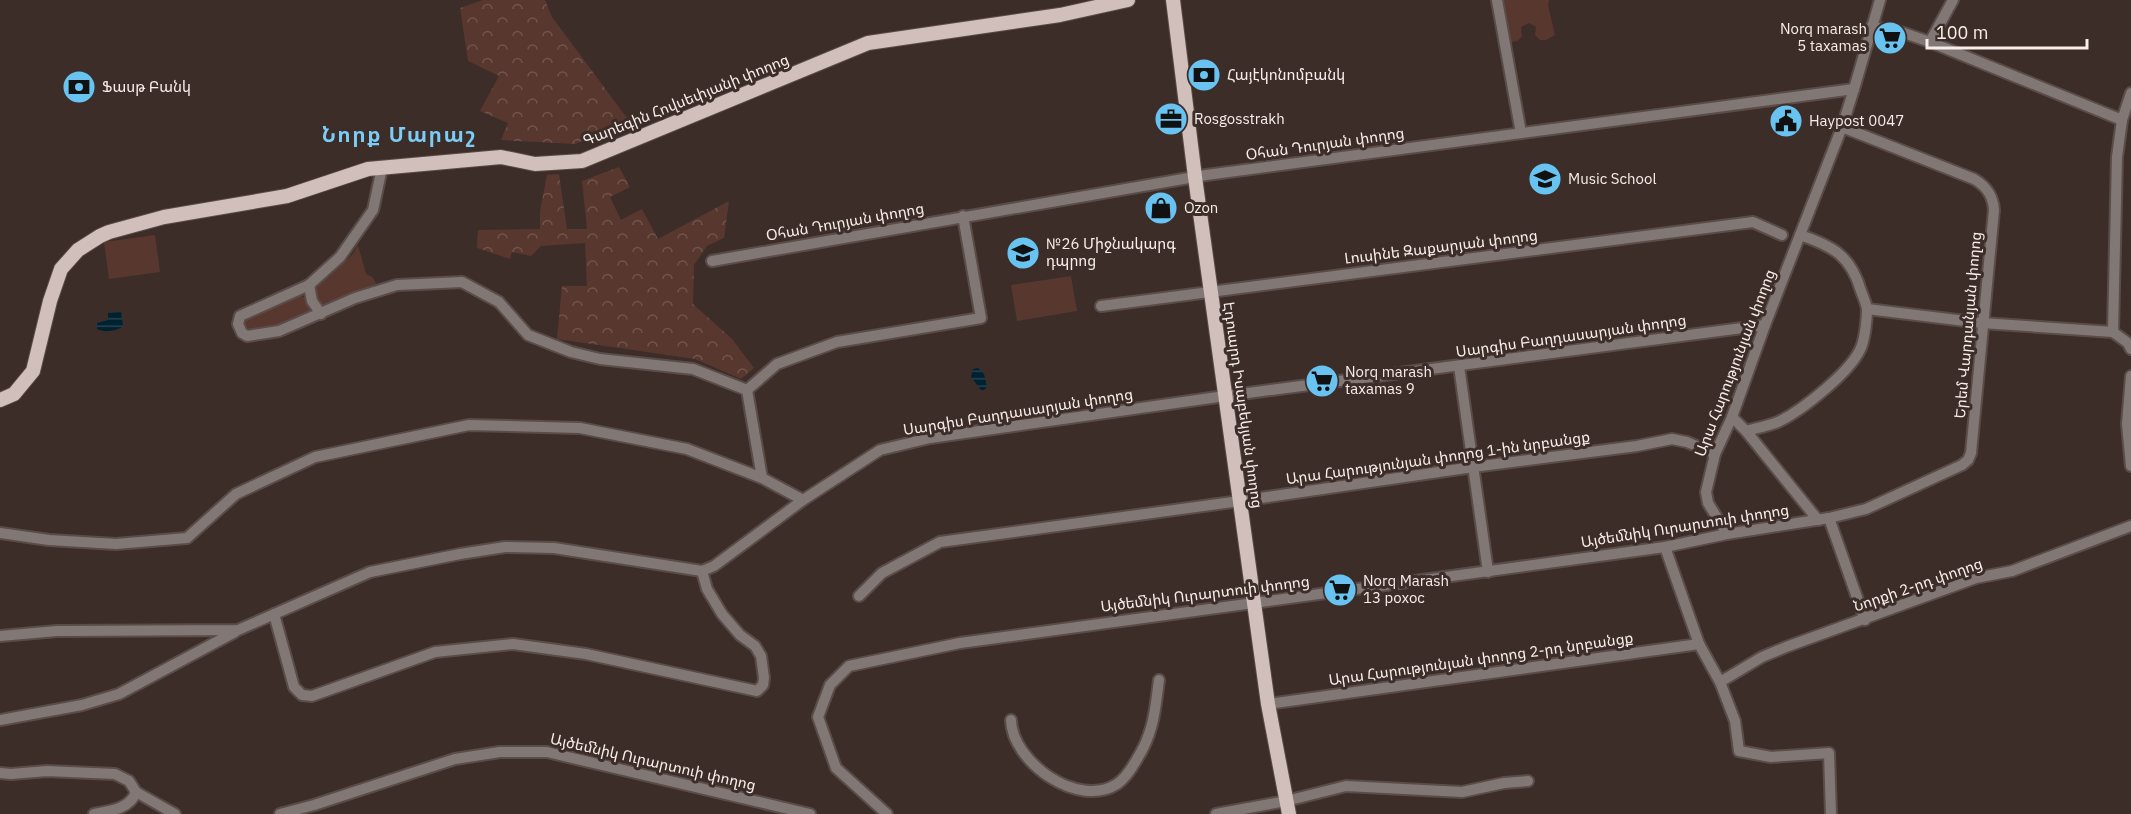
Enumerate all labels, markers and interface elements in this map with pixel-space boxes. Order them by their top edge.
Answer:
scale bar [1927,12,2088,50]
place label: Norq marash 5 taxamas [1780,19,1867,55]
supermarket icon: Norq marash 5 taxamas [1872,20,1908,56]
text: 100 m [1936,21,1988,44]
street label: Գարեգին Հովսեփյանի փողոց [580,49,792,150]
bank icon: Հայէկոնոմբանկ [1186,57,1222,93]
place label: Հայէկոնոմբանկ [1227,65,1345,84]
bank icon: Ֆասթ Բանկ [61,69,97,105]
place label: Ֆասթ Բանկ [102,77,191,96]
office icon: Rosgosstrakh [1153,101,1189,137]
public building icon: Haypost 0047 [1768,103,1804,139]
place label: Rosgosstrakh [1194,109,1285,128]
place label: Haypost 0047 [1809,111,1904,130]
district label: Նորք Մարաշ [322,120,476,148]
street label: Օհան Դուրյան փողոց [1244,123,1406,164]
school or university icon: Music School [1527,161,1563,197]
place label: Music School [1568,169,1657,188]
shop icon: Ozon [1143,190,1179,226]
street label: Օհան Դուրյան փողոց [764,198,925,245]
place label: Ozon [1184,198,1218,217]
street label: Լուսինե Զաքարյան փողոց [1343,225,1539,268]
street label: Երեմ Վարդանյան փողոց [1950,231,1985,419]
place label: №26 Միջնակարգ դպրոց [1046,234,1176,270]
school or university icon: №26 Միջնակարգ դպրոց [1005,235,1041,271]
street label: Արա Հարությունյան փողոց [1690,266,1779,459]
street label: Էդուարդ Իսաբեկյան փողոց [1220,300,1267,509]
street label: Սարգիս Բաղդասարյան փողոց [1455,310,1687,361]
place label: Norq marash taxamas 9 [1345,362,1432,398]
supermarket icon: Norq marash taxamas 9 [1304,363,1340,399]
street label: Սարգիս Բաղդասարյան փողոց [902,384,1134,439]
street label: Արա Հարությունյան փողոց 1-ին նրբանցք [1285,427,1591,488]
street label: Այծեմնիկ Ուրարտուի փողոց [1579,500,1790,551]
street label: Նորքի 2-րդ փողոց [1851,554,1985,616]
street label: Այծեմնիկ Ուրարտուի փողոց [1099,571,1311,616]
place label: Norq Marash 13 poxoc [1363,571,1449,607]
supermarket icon: Norq Marash 13 poxoc [1322,572,1358,608]
street label: Արա Հարությունյան փողոց 2-րդ նրբանցք [1327,628,1635,689]
street label: Այծեմնիկ Ուրարտուի փողոց [548,729,758,794]

